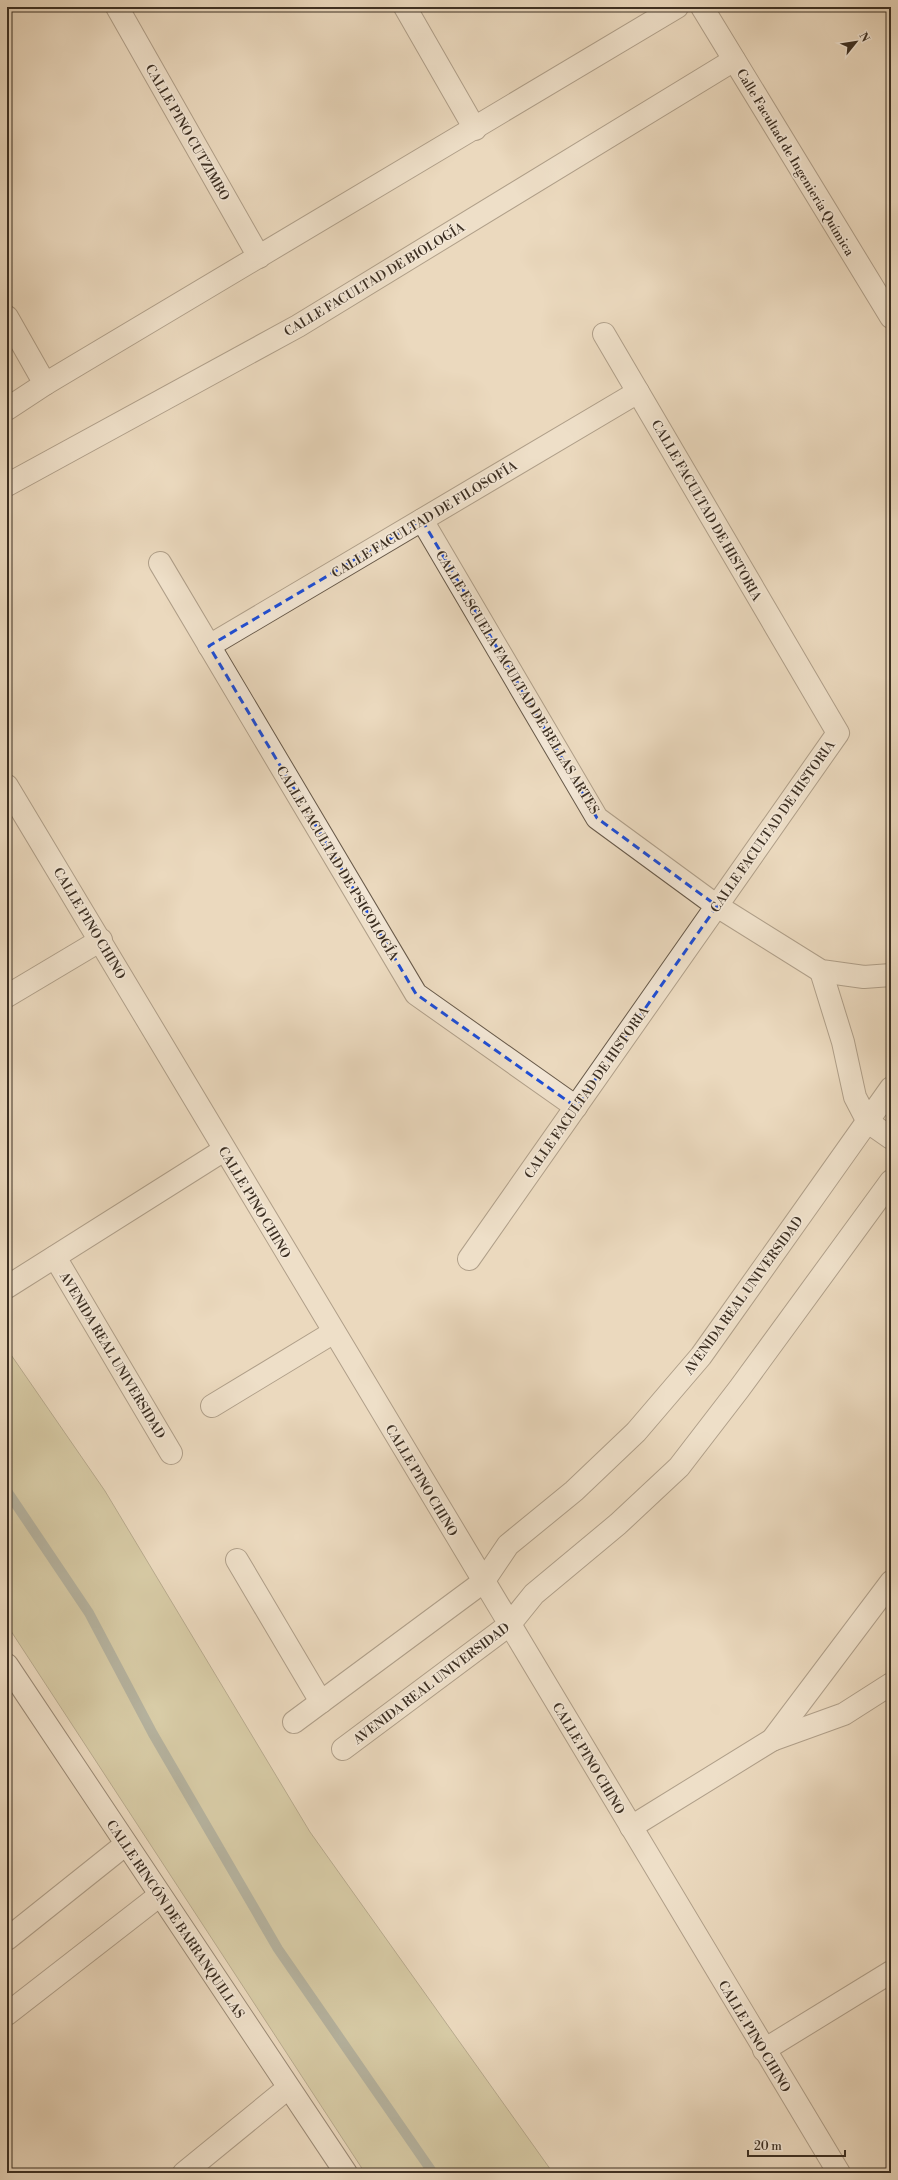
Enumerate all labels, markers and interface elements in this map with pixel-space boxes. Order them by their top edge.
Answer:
north arrow [836,22,876,62]
text: N [856,30,872,45]
street label: CALLE PINO CUTZIMBO [141,61,233,204]
street label: Calle Facultad de Ingenierίa Quίmica [733,66,858,259]
street label: CALLE FACULTAD DE BIOLOGÍA [281,218,469,340]
street label: CALLE FACULTAD DE HISTORIA [648,417,765,605]
street label: CALLE FACULTAD DE FILOSOFÍA [328,457,521,582]
street label: CALLE ESCUELA FACULTAD DE BELLAS ARTES [432,548,602,817]
street label: CALLE FACULTAD DE HISTORIA [707,737,839,916]
street label: CALLE FACULTAD DE PSICOLOGÍA [273,763,403,965]
street label: CALLE PINO CHINO [50,865,129,982]
street label: CALLE FACULTAD DE HISTORIA [521,1003,653,1182]
street label: CALLE PINO CHINO [215,1144,294,1261]
street label: AVENIDA REAL UNIVERSIDAD [680,1213,807,1379]
street label: AVENIDA REAL UNIVERSIDAD [55,1268,168,1442]
street label: CALLE PINO CHINO [382,1422,461,1539]
street label: AVENIDA REAL UNIVERSIDAD [349,1620,513,1748]
street label: CALLE PINO CHINO [549,1700,628,1817]
street label: CALLE RINCÓN DE BARRANQUILLAS [103,1817,249,2022]
street label: CALLE PINO CHINO [715,1978,794,2095]
scale bar [748,2132,845,2158]
text: 20 m [754,2139,782,2154]

